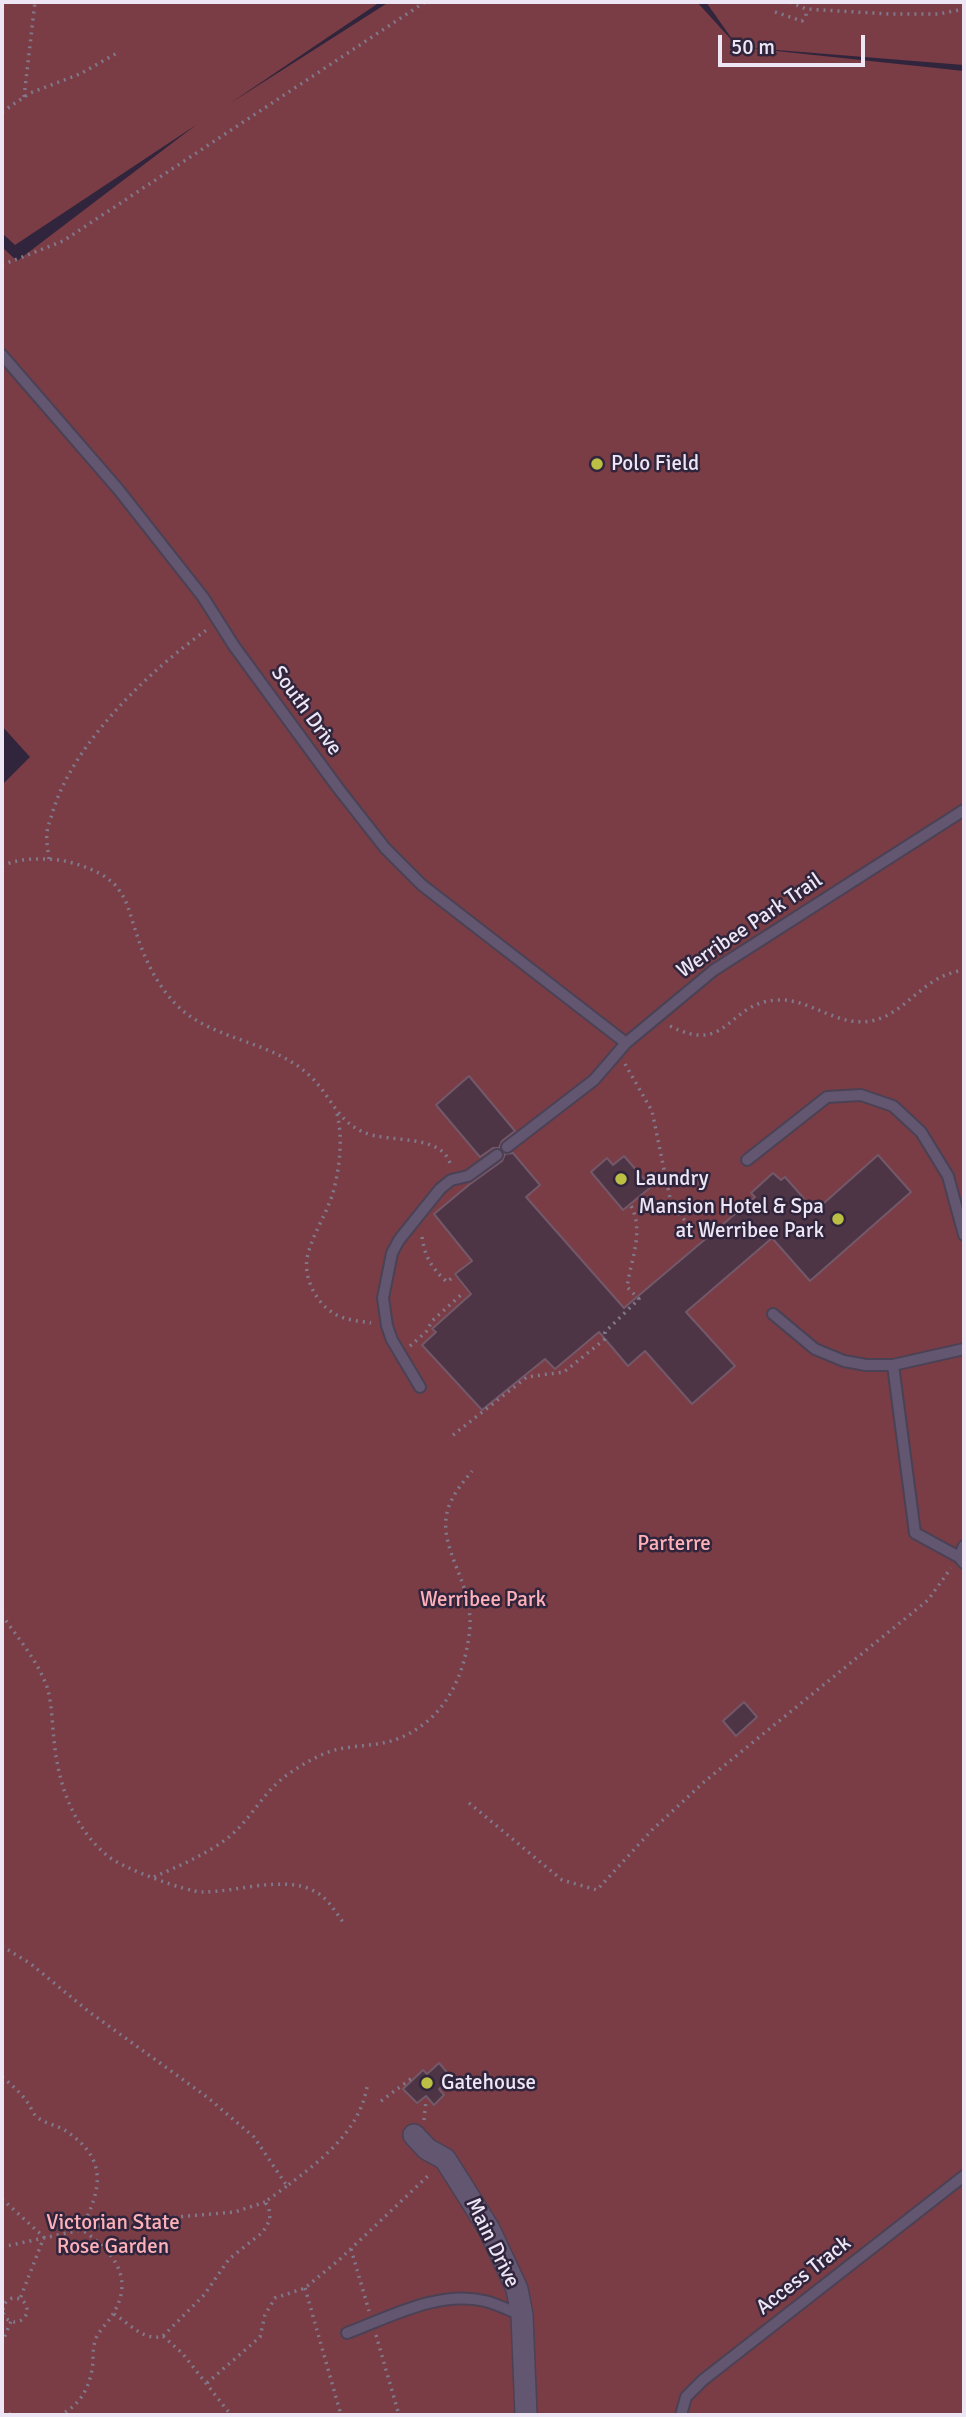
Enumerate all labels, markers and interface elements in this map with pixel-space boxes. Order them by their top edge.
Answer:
scale bar [721,21,868,65]
text: 50 m [731,34,775,60]
place label: Polo Field [611,451,699,477]
marker: Polo Field [589,456,605,472]
street label: South Drive [265,661,347,761]
street label: Werribee Park Trail [672,868,828,984]
place label: Laundry [635,1166,709,1192]
marker: Laundry [613,1171,629,1187]
place label: Mansion Hotel & Spa at Werribee Park [639,1194,824,1244]
marker: Mansion Hotel & Spa at Werribee Park [830,1211,846,1227]
park label: Parterre [637,1531,711,1557]
park label: Werribee Park [420,1587,546,1613]
place label: Gatehouse [441,2070,536,2096]
marker: Gatehouse [419,2075,435,2091]
street label: Main Drive [460,2194,524,2292]
park label: Victorian State Rose Garden [46,2210,180,2260]
street label: Access Track [751,2231,857,2321]

